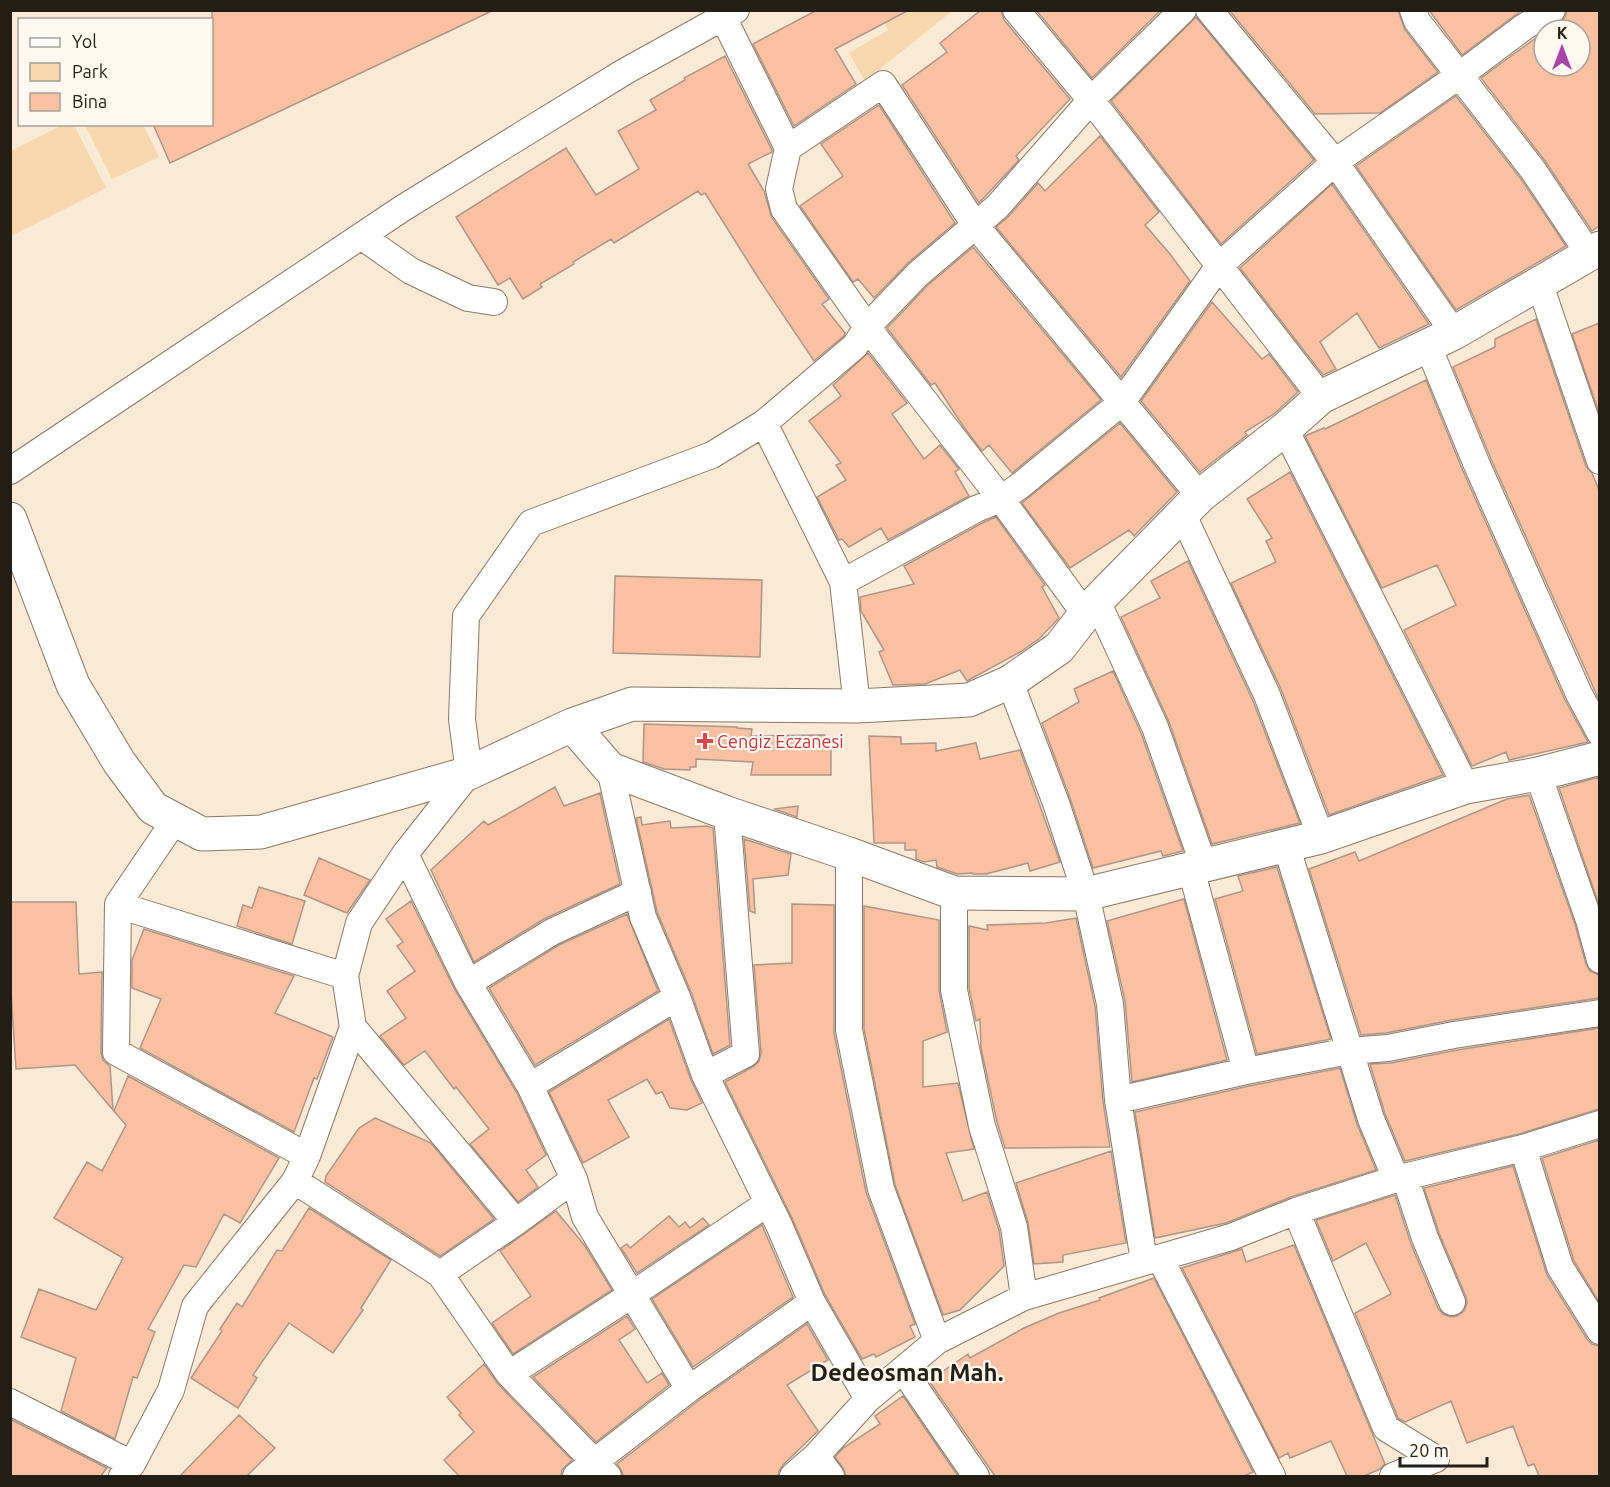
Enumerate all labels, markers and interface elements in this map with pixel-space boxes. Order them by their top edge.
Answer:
legend [18,18,213,126]
north arrow [1532,18,1592,78]
text: K [1557,24,1568,42]
text: Yol [72,31,97,51]
text: Park [72,61,108,81]
text: Bina [72,91,107,111]
place label: Cengiz Eczanesi [717,731,844,751]
marker: Cengiz Eczanesi [698,734,712,748]
district label: Dedeosman Mah. [810,1359,1004,1386]
scale bar [1400,1430,1487,1468]
text: 20 m [1409,1440,1449,1460]

